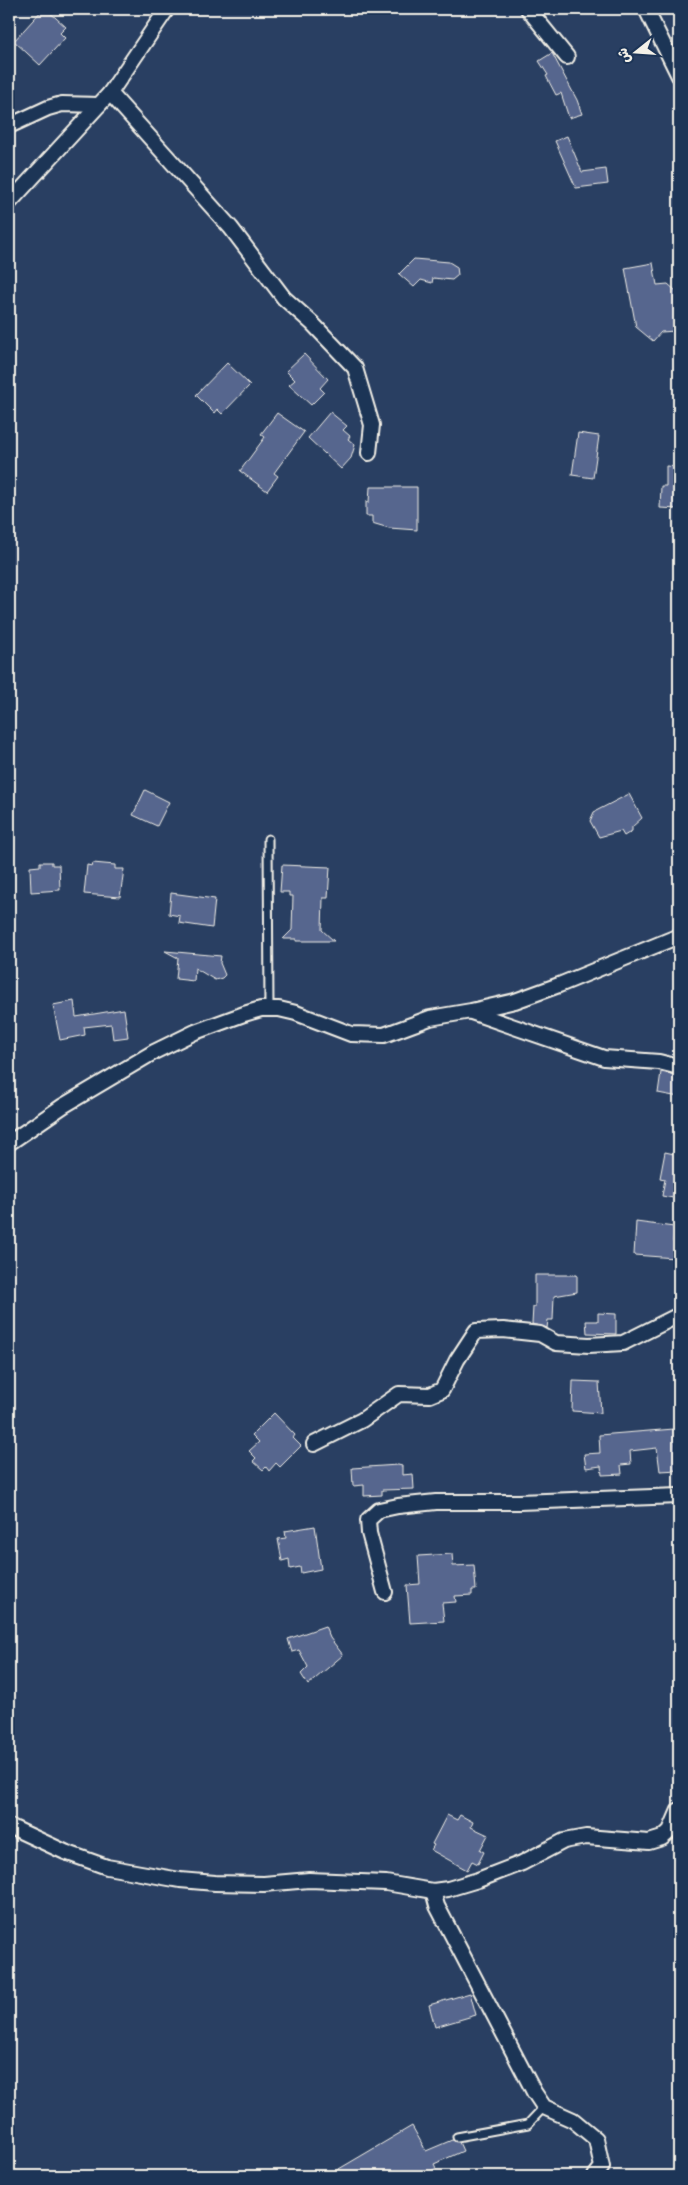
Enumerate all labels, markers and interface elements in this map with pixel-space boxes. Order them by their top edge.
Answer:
north arrow [610,28,660,78]
text: ش [612,46,634,66]

